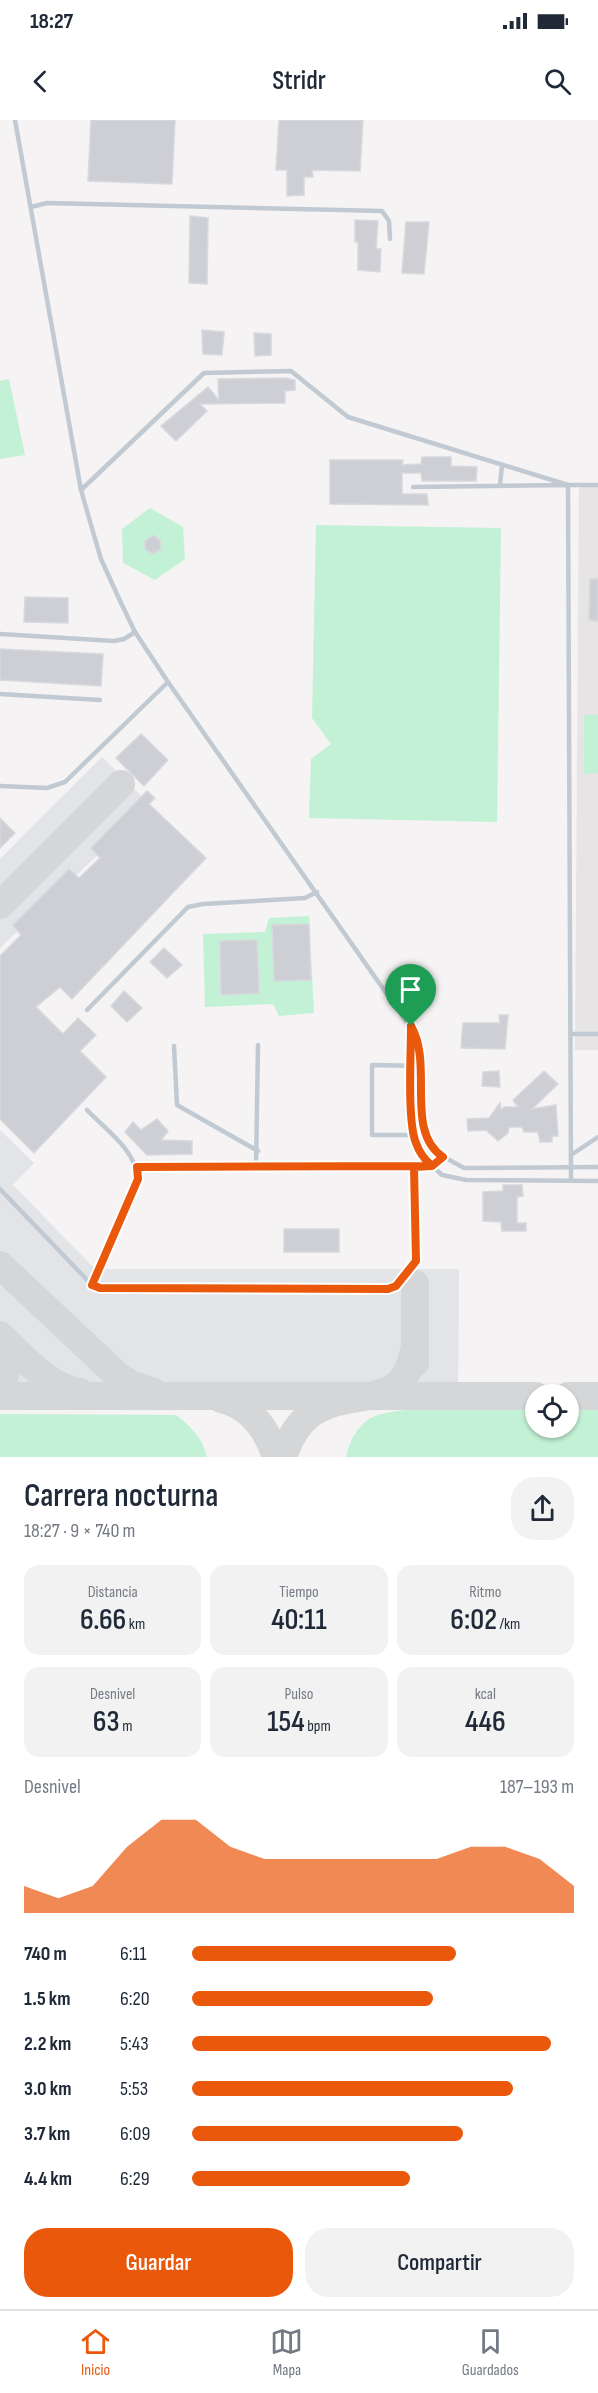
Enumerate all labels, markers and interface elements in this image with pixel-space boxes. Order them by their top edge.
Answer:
text: 18:27 [30,8,73,35]
icon: back [24,65,57,98]
text: Stridr [272,65,326,97]
icon: search [541,65,574,98]
pin [385,964,436,1026]
icon: arrive [394,973,427,1006]
map controls [525,1384,579,1438]
button: locate [525,1384,579,1438]
text: Carrera nocturna [24,1476,218,1516]
button: share [511,1477,574,1540]
text: 18:27 · 9 × 740 m [24,1519,135,1543]
text: Distancia [88,1583,138,1602]
text: Tiempo [279,1583,319,1602]
text: Ritmo [469,1583,501,1602]
text: 6.66 [80,1602,126,1638]
text: 40:11 [271,1602,327,1638]
text: 6:02 [450,1602,497,1638]
text: km [126,1615,145,1634]
text: /km [497,1615,520,1634]
text: Desnivel [90,1685,135,1704]
text: Pulso [285,1685,313,1704]
text: kcal [475,1685,496,1704]
text: 63 [93,1704,120,1740]
text: 154 [267,1704,305,1740]
text: 446 [465,1704,506,1740]
text: m [120,1717,132,1736]
text: bpm [305,1717,331,1736]
text: Desnivel [24,1775,81,1799]
text: 187–193 m [500,1775,574,1799]
text: 740 m [24,1942,67,1966]
text: 6:11 [120,1942,147,1966]
text: 1.5 km [24,1987,70,2011]
text: 6:20 [120,1987,150,2011]
text: 2.2 km [24,2032,71,2056]
text: 5:43 [120,2032,149,2056]
text: 3.0 km [24,2077,71,2101]
text: 5:53 [120,2077,148,2101]
text: 3.7 km [24,2122,70,2146]
text: 6:09 [120,2122,150,2146]
text: 4.4 km [24,2167,72,2191]
text: 6:29 [120,2167,150,2191]
button: Guardar [24,2228,293,2297]
button: Compartir [305,2228,574,2297]
tab: Inicio [79,2325,112,2380]
tab: Mapa [270,2325,303,2380]
tab: Guardados [462,2325,519,2380]

